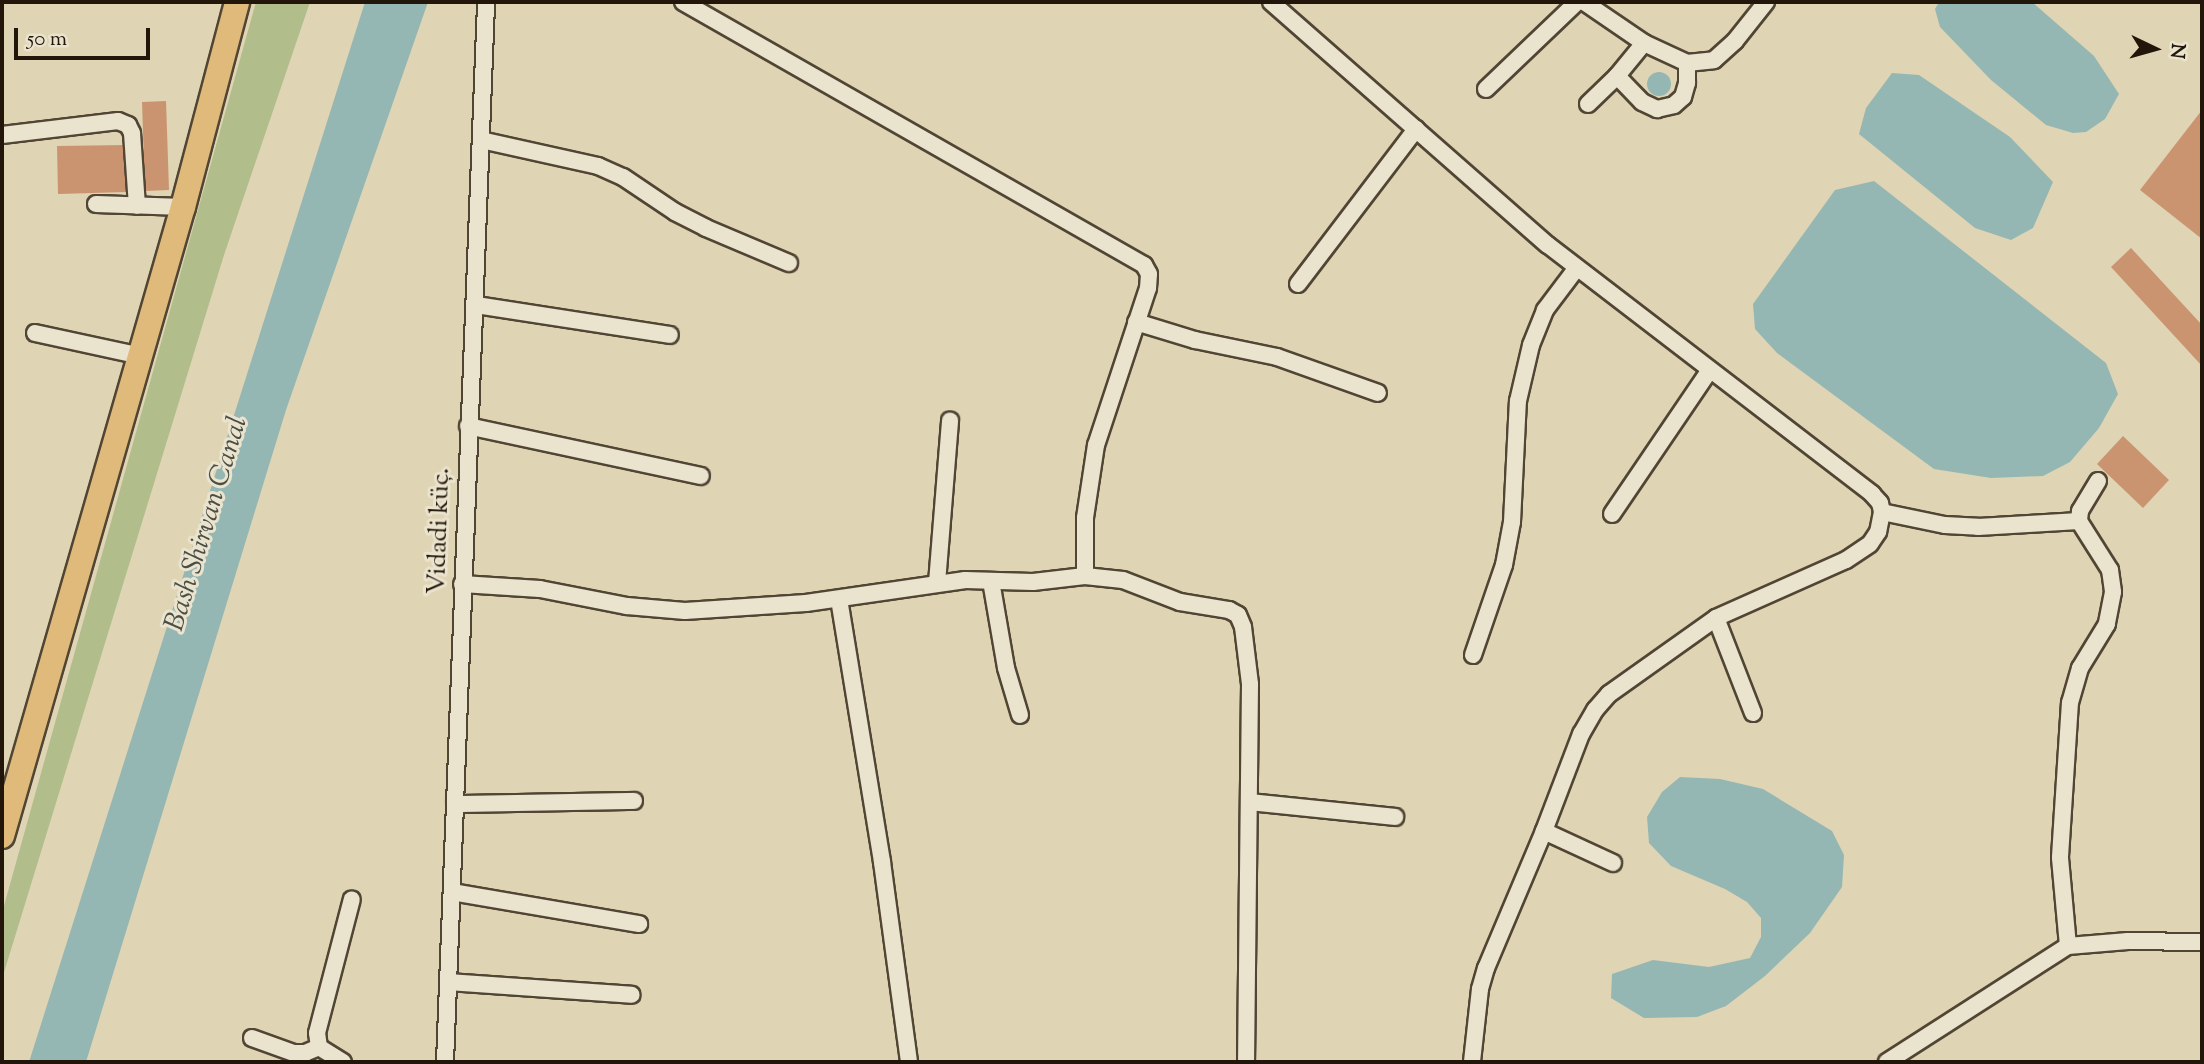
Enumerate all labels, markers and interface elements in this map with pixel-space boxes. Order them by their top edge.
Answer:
scale bar [18,14,154,58]
north arrow [2120,14,2190,84]
text: 50 m [27,25,67,55]
text: N [2162,42,2191,60]
water label: Bash Shirvan Canal [158,413,256,635]
street label: Vidadi küç. [422,467,458,595]

